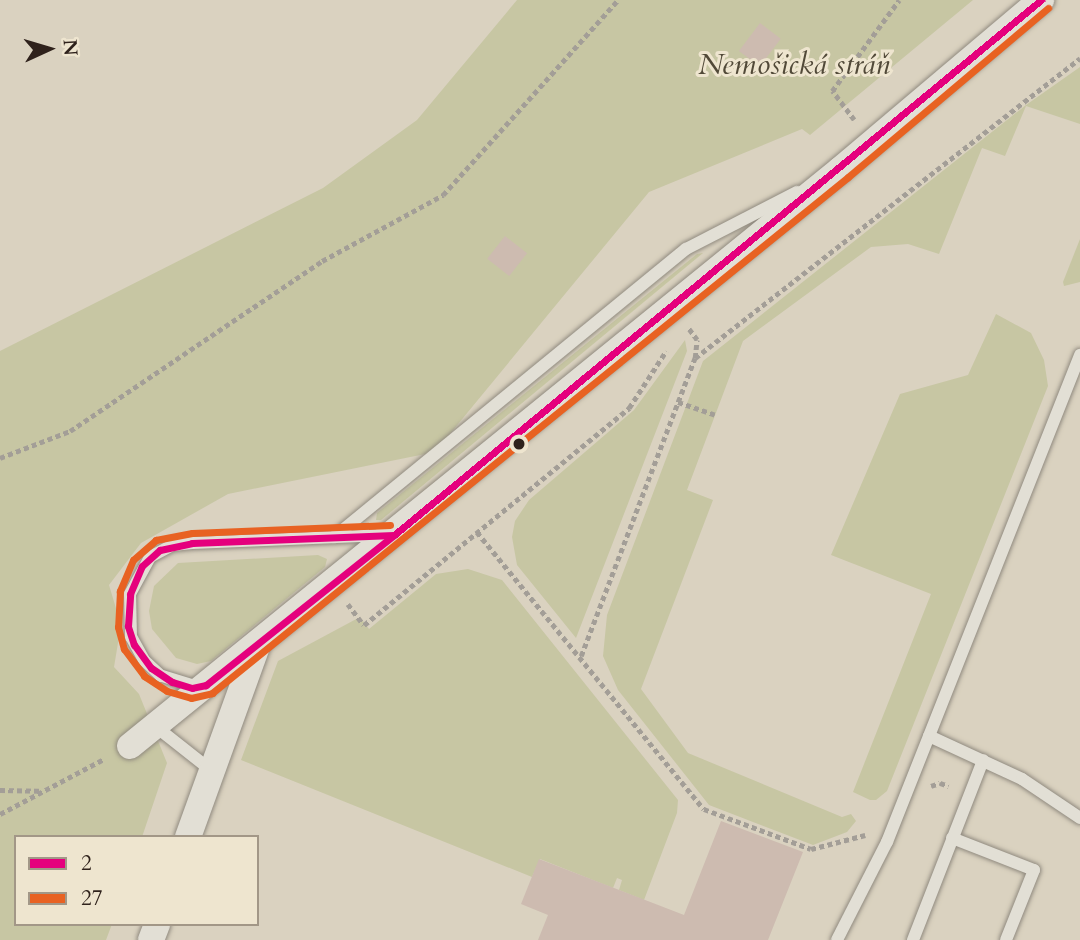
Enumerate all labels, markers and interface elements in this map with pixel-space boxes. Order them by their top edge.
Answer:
north arrow [14,14,84,84]
text: N [56,38,83,57]
park label: Nemošická stráň [698,47,890,83]
unlabelled marker [512,437,526,451]
legend [14,835,259,926]
text: 2 [81,849,92,878]
text: 27 [81,884,103,913]

